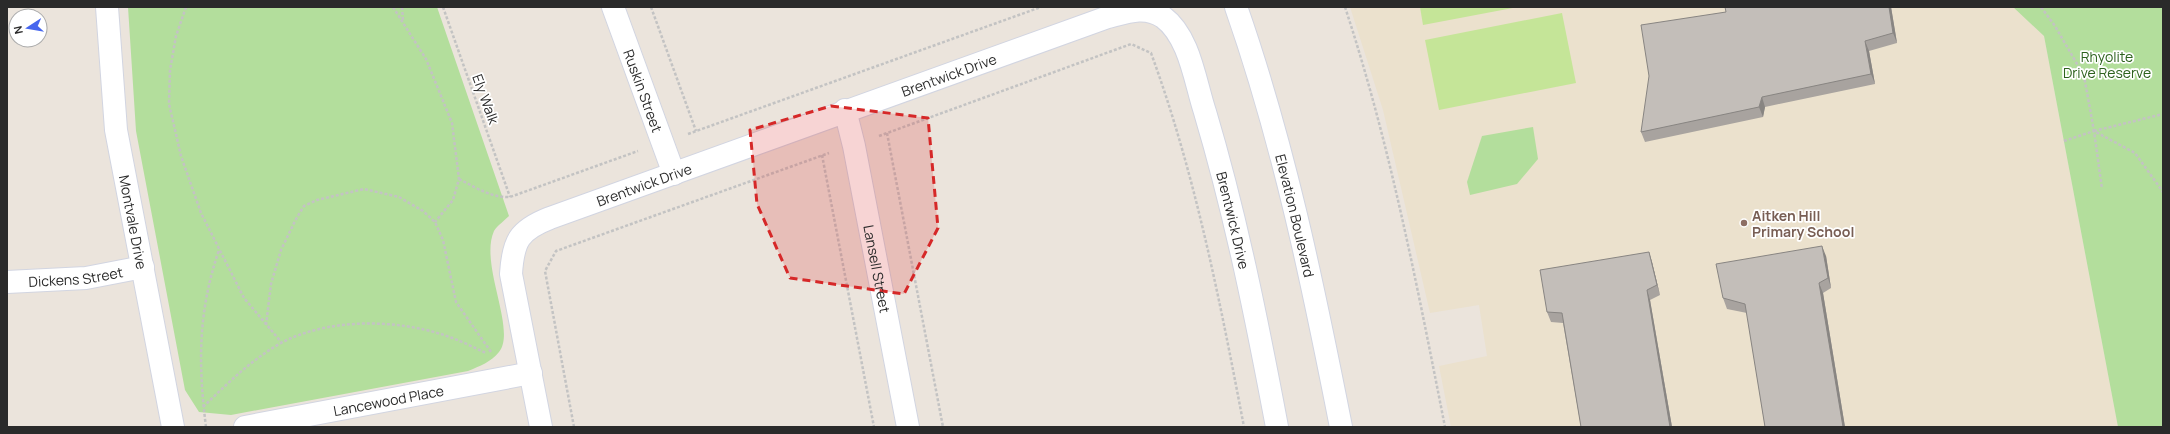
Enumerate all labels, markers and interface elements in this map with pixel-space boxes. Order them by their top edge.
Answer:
north arrow [8,8,48,48]
text: N [10,25,26,36]
street label: Ruskin Street [620,46,668,135]
park label: Rhyolite Drive Reserve [2063,47,2151,82]
street label: Brentwick Drive [899,49,999,100]
street label: Ely Walk [468,71,504,128]
street label: Elevation Boulevard [1272,152,1319,279]
street label: Brentwick Drive [594,158,694,210]
street label: Brentwick Drive [1213,169,1254,271]
street label: Montvale Drive [115,173,152,271]
place label: Aitken Hill Primary School [1752,206,1854,241]
marker: Aitken Hill Primary School [1739,218,1749,228]
street label: Lansell Street [860,223,895,315]
street label: Dickens Street [28,262,125,290]
street label: Lancewood Place [332,380,445,420]

